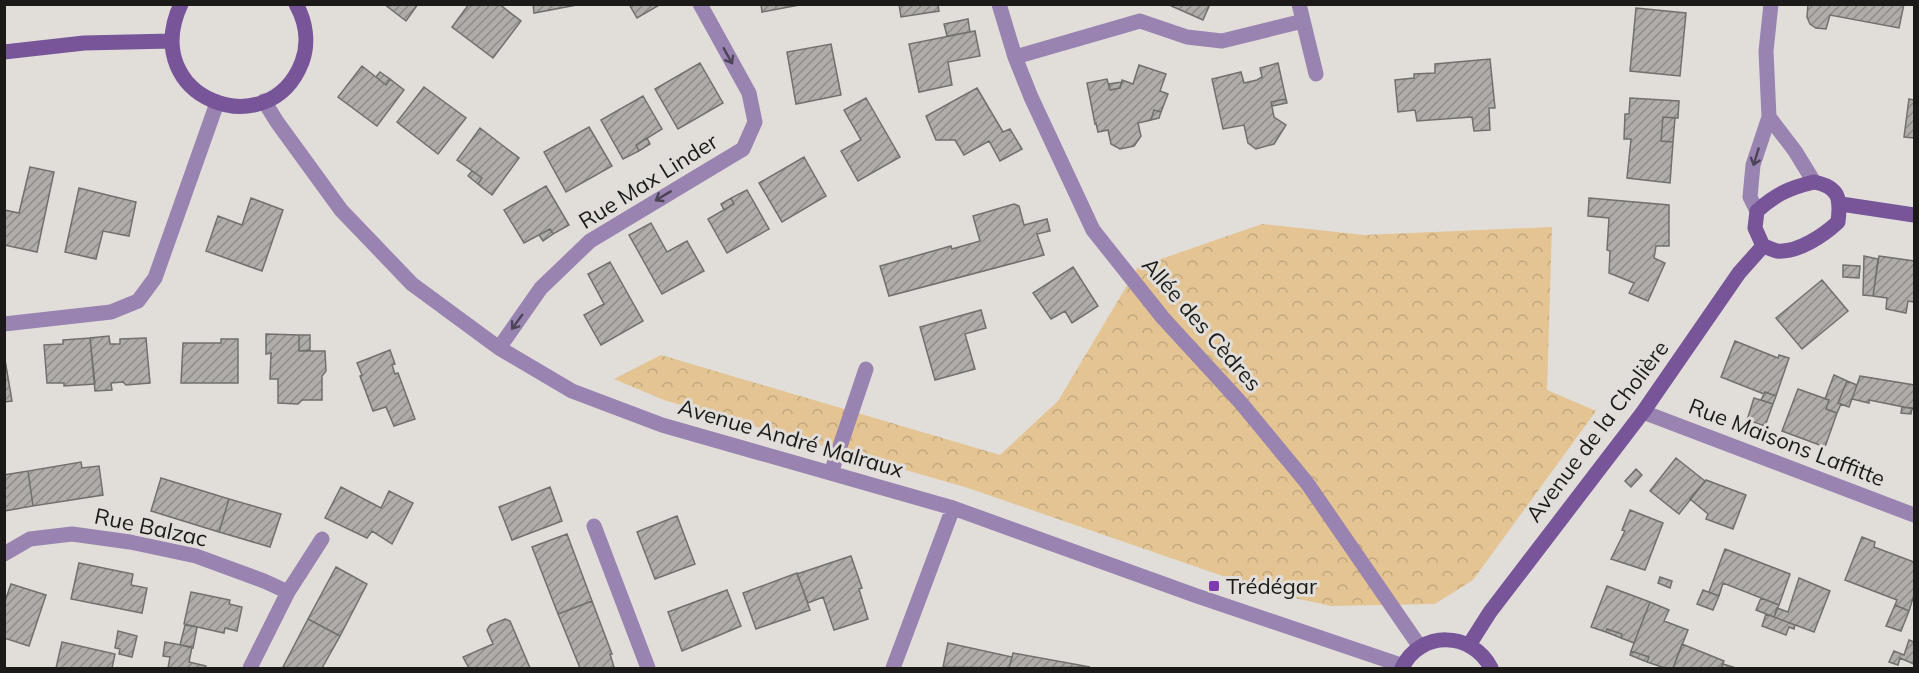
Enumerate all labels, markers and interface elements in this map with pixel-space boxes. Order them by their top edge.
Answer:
one-way arrow [723,46,734,64]
street label: Rue Max Linder [573,127,723,235]
one-way arrow [1750,147,1761,166]
one-way arrow [655,191,672,203]
street label: Allée des Cèdres [1136,251,1268,397]
one-way arrow [511,313,523,329]
street label: Avenue de la Cholière [1520,335,1674,527]
street label: Avenue André Malraux [675,392,907,484]
street label: Rue Maisons Laffitte [1685,392,1889,492]
street label: Rue Balzac [92,501,210,553]
place label: Trédégar [1226,572,1317,600]
marker: Trédégar [1207,579,1221,593]

